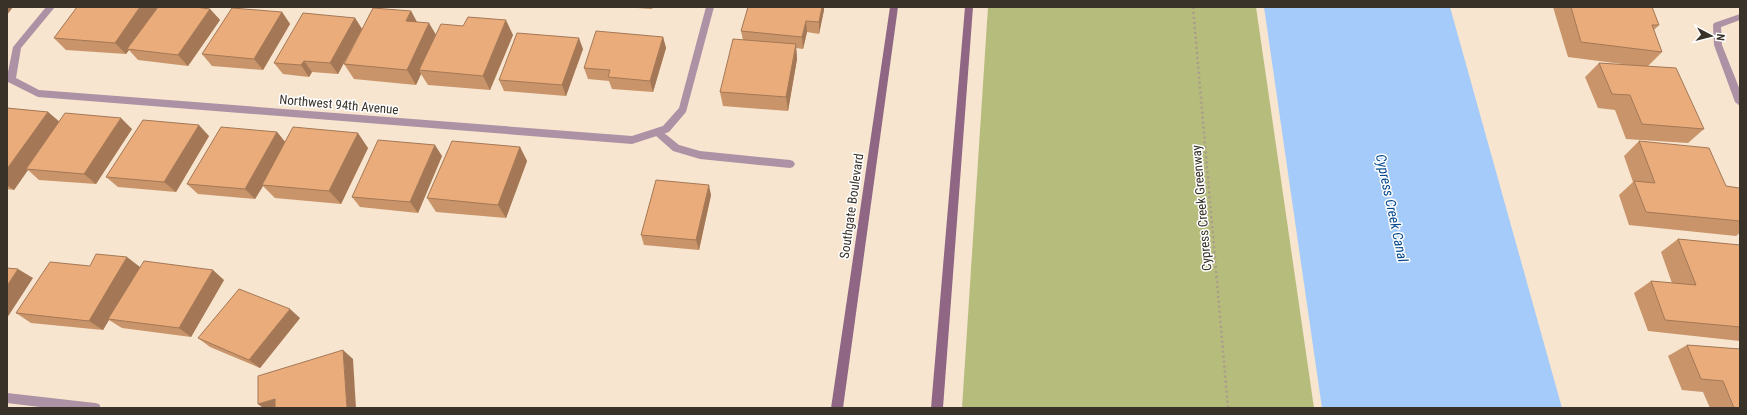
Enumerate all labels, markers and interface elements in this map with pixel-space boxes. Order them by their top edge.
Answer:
north arrow [1691,16,1731,56]
text: N [1714,33,1727,42]
street label: Northwest 94th Avenue [279,92,399,117]
street label: Cypress Creek Greenway [1188,144,1214,271]
street label: Southgate Boulevard [837,152,866,260]
water label: Cypress Creek Canal [1373,152,1411,264]

